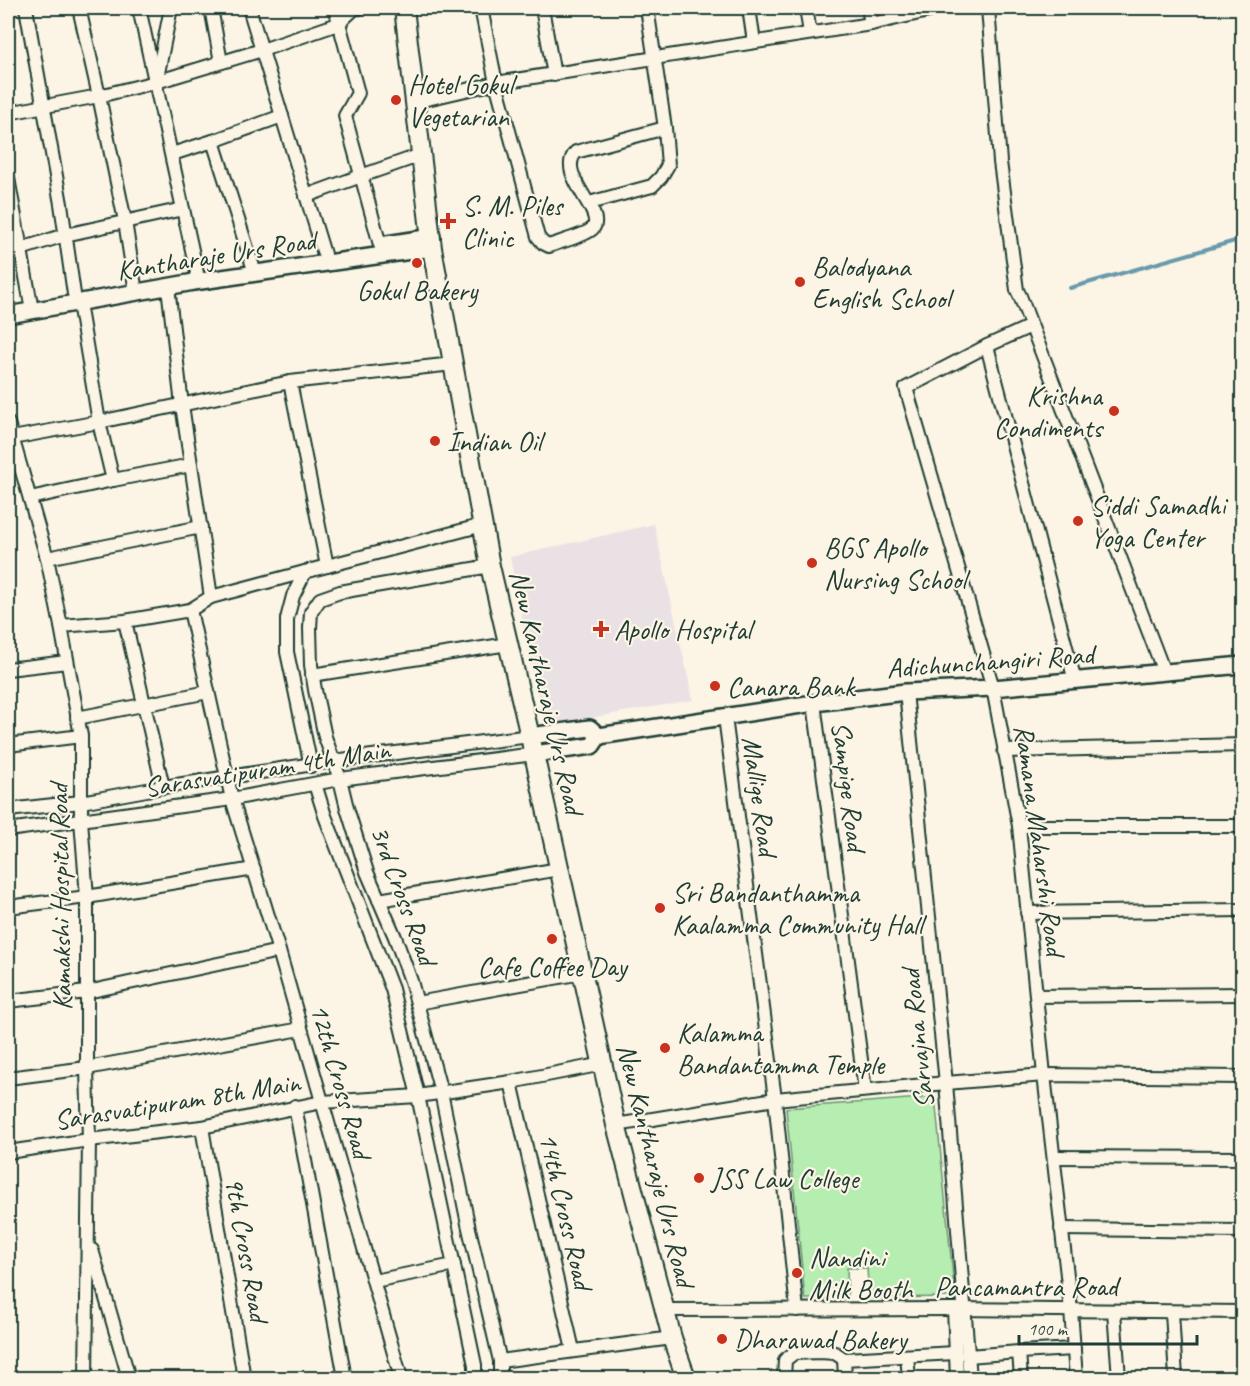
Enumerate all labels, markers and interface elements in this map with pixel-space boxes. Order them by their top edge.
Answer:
place label: Hotel Gokul Vegetarian [408,67,518,134]
marker: Hotel Gokul Vegetarian [389,93,403,107]
place label: S. M. Piles Clinic [462,188,565,255]
marker: S. M. Piles Clinic [439,212,457,230]
street label: Kantharaje Urs Road [114,221,322,288]
place label: Balodyana English School [812,249,955,316]
marker: Gokul Bakery [410,256,424,270]
place label: Gokul Bakery [357,273,480,308]
marker: Balodyana English School [793,275,807,289]
place label: Krishna Condiments [994,378,1104,445]
marker: Krishna Condiments [1107,404,1121,418]
place label: Indian Oil [447,424,546,459]
marker: Indian Oil [428,434,442,448]
place label: Siddi Samadhi Yoga Center [1090,488,1229,555]
marker: Siddi Samadhi Yoga Center [1071,514,1085,528]
place label: BGS Apollo Nursing School [824,530,971,597]
marker: BGS Apollo Nursing School [805,556,819,570]
street label: New Kantharaje Urs Road [502,567,593,821]
place label: Apollo Hospital [614,612,756,647]
marker: Apollo Hospital [592,620,610,638]
street label: Adichunchangiri Road [885,636,1099,686]
place label: Canara Bank [727,669,857,704]
marker: Canara Bank [708,679,722,693]
street label: Sampige Road [824,719,875,856]
street label: Ramana Maharshi Road [1007,723,1074,961]
street label: Sarasvatipuram 4th Main [142,731,394,805]
street label: Mallige Road [734,734,786,862]
street label: Kamakshi Hospital Road [40,779,79,1011]
street label: 3rd Cross Road [363,820,447,973]
place label: Sri Bandanthamma Kaalamma Community Hall [672,875,928,942]
marker: Sri Bandanthamma Kaalamma Community Hall [653,901,667,915]
marker: Cafe Coffee Day [545,932,559,946]
place label: Cafe Coffee Day [477,949,629,984]
street label: Sarvajna Road [892,964,942,1110]
street label: 12th Cross Road [302,1000,381,1166]
place label: Kalamma Bandantamma Temple [677,1015,886,1082]
street label: New Kantharaje Urs Road [609,1040,704,1294]
marker: Kalamma Bandantamma Temple [658,1041,672,1055]
street label: Sarasvatipuram 8th Main [52,1064,304,1138]
street label: 14th Cross Road [531,1129,602,1296]
place label: JSS Law College [709,1161,860,1196]
marker: JSS Law College [692,1171,706,1185]
street label: 9th Cross Road [217,1174,278,1328]
place label: Nandini Milk Booth [809,1240,915,1307]
marker: Nandini Milk Booth [790,1266,804,1280]
street label: Pancamantra Road [934,1269,1121,1304]
scale bar [1019,1308,1198,1346]
text: 100 m [1028,1318,1069,1340]
place label: Dharawad Bakery [734,1322,909,1357]
marker: Dharawad Bakery [715,1332,729,1346]

